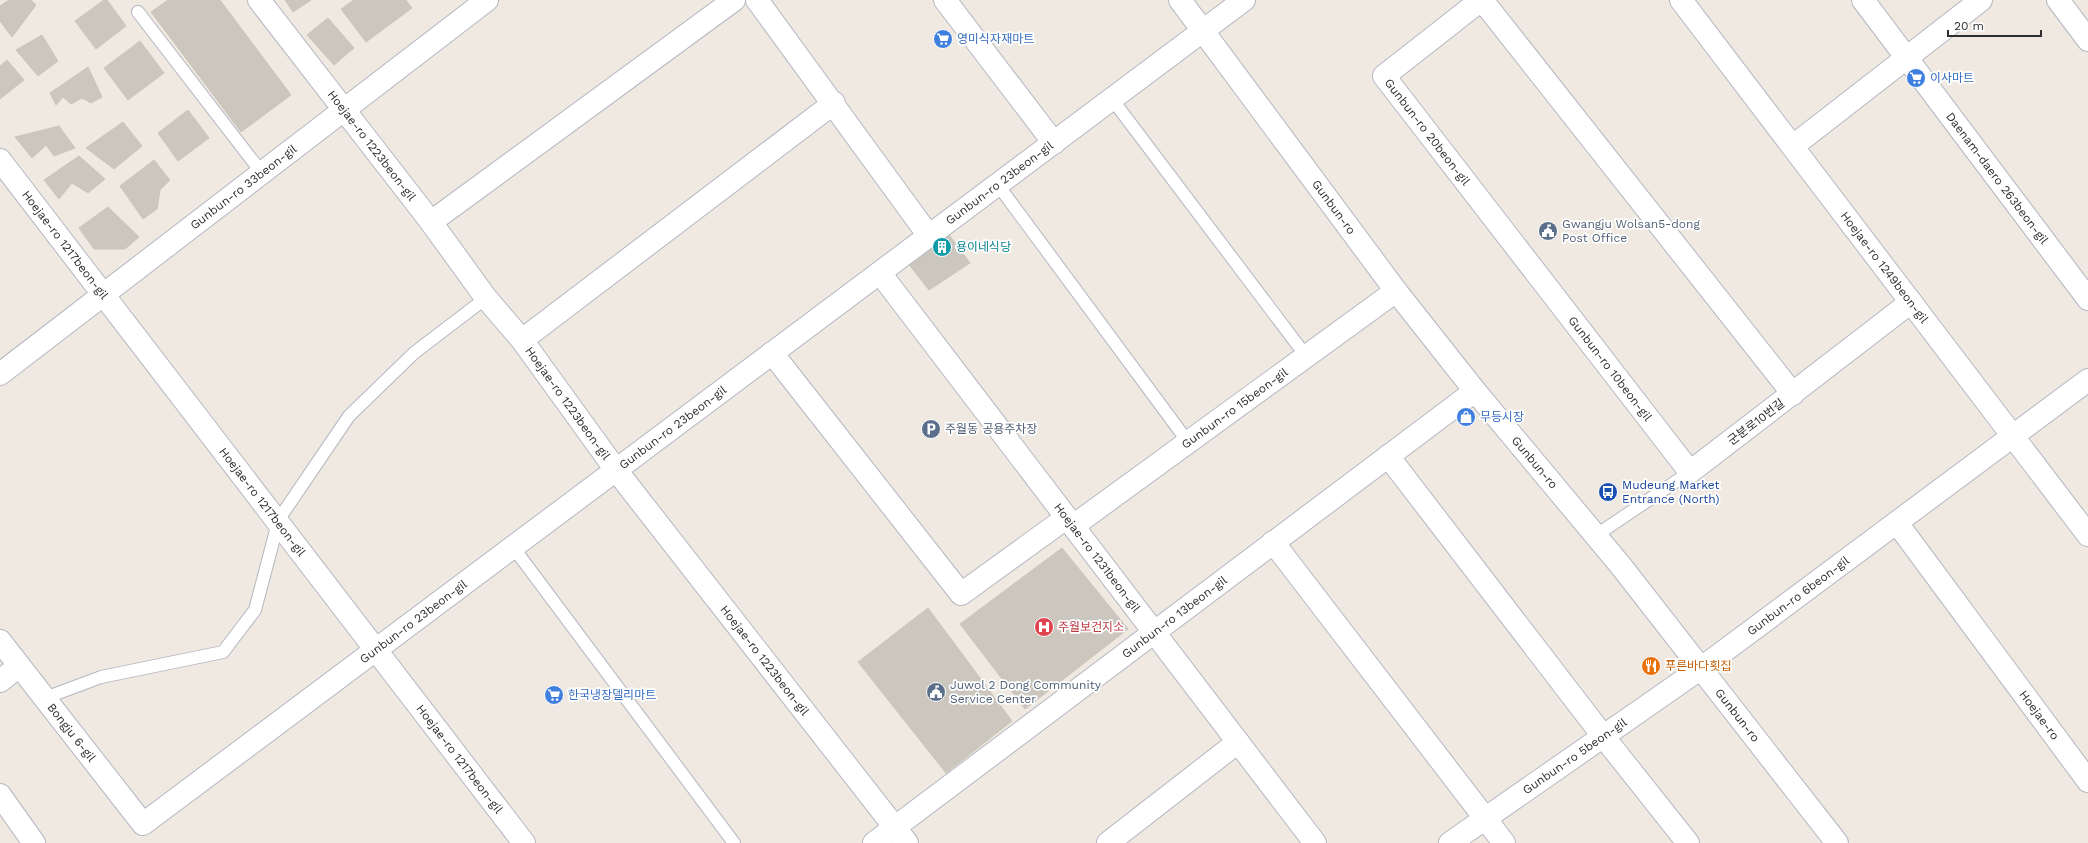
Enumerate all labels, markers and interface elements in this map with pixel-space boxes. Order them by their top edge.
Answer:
scale bar [1948,12,2041,38]
text: 20 m [1954,19,1984,33]
supermarket icon: 영미식자재마트 [932,28,954,50]
place label: 영미식자재마트 [957,32,1034,46]
supermarket icon: 이사마트 [1905,67,1927,89]
place label: 이사마트 [1930,71,1974,85]
street label: Gunbun-ro 20beon-gil [1382,76,1473,188]
street label: Hoejae-ro 1223beon-gil [325,87,419,204]
street label: Daenam-daero 263beon-gil [1943,110,2051,247]
street label: Gunbun-ro 23beon-gil [943,138,1056,228]
street label: Gunbun-ro 33beon-gil [187,142,300,232]
street label: Gunbun-ro [1309,177,1358,237]
street label: Hoejae-ro 1217beon-gil [19,188,111,302]
street label: Hoejae-ro 1249beon-gil [1838,209,1931,326]
place label: Gwangju Wolsan5-dong Post Office [1562,217,1700,245]
public building icon: Gwangju Wolsan5-dong Post Office [1537,220,1559,242]
building icon: 용이네식당 [931,236,953,258]
place label: 용이네식당 [956,240,1011,254]
street label: Gunbun-ro 10beon-gil [1565,313,1655,424]
street label: Hoejae-ro 1223beon-gil [522,344,613,463]
street label: Gunbun-ro 15beon-gil [1179,365,1291,452]
street label: Gunbun-ro 23beon-gil [616,383,730,472]
street label: 군분로10번길 [1725,396,1787,448]
shop icon: 무등시장 [1455,406,1477,428]
place label: 무등시장 [1480,410,1524,424]
parking icon: 주월동 공용주차장 [920,418,942,440]
place label: 주월동 공용주차장 [945,422,1037,436]
street label: Gunbun-ro [1509,433,1561,492]
street label: Hoejae-ro 1217beon-gil [216,445,309,559]
place label: Mudeung Market Entrance (North) [1622,478,1720,506]
bus stop icon: Mudeung Market Entrance (North) [1597,481,1619,503]
street label: Hoejae-ro 1231beon-gil [1051,500,1143,615]
street label: Gunbun-ro 6beon-gil [1744,553,1852,638]
street label: Gunbun-ro 13beon-gil [1119,573,1230,661]
street label: Gunbun-ro 23beon-gil [357,577,470,666]
street label: Hoejae-ro 1223beon-gil [717,603,812,719]
hospital icon: 주월보건지소 [1033,616,1055,638]
place label: 주월보건지소 [1058,620,1124,634]
restaurant icon: 푸른바다횟집 [1640,655,1662,677]
place label: 푸른바다횟집 [1665,659,1731,673]
place label: Juwol 2 Dong Community Service Center [950,678,1102,706]
public building icon: Juwol 2 Dong Community Service Center [925,681,947,703]
supermarket icon: 한국냉장델리마트 [543,684,565,706]
street label: Gunbun-ro [1712,686,1763,745]
place label: 한국냉장델리마트 [568,688,656,702]
street label: Hoejae-ro [2016,688,2062,742]
street label: Bongju 6-gil [44,700,99,765]
street label: Hoejae-ro 1217beon-gil [413,702,506,816]
street label: Gunbun-ro 5beon-gil [1520,715,1630,797]

